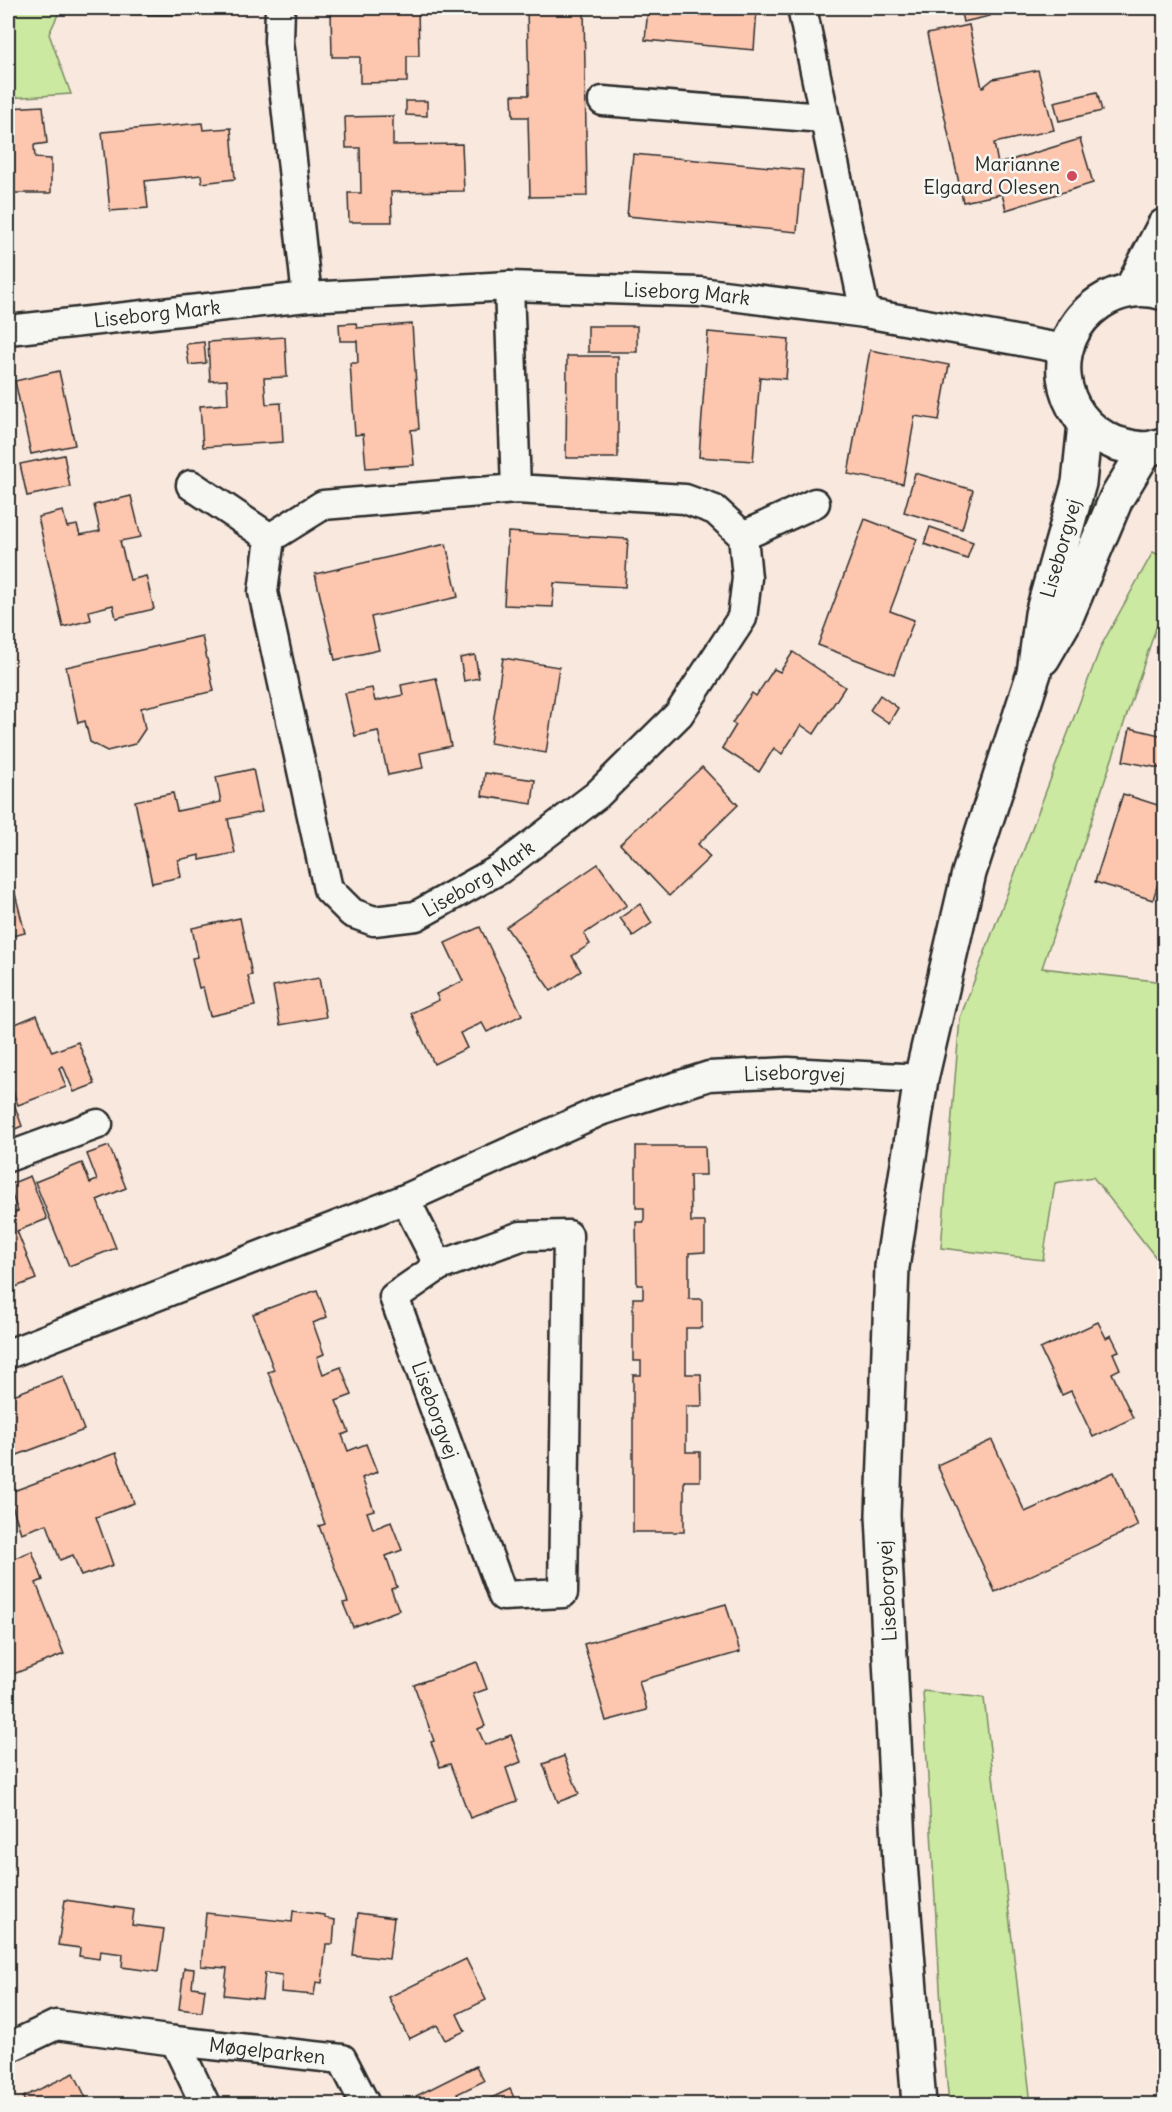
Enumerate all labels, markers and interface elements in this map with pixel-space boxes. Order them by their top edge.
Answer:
place label: Marianne Elgaard Olesen [923,151,1060,199]
marker: Marianne Elgaard Olesen [1065,169,1079,183]
street label: Liseborg Mark [623,277,752,310]
street label: Liseborg Mark [92,294,222,332]
street label: Liseborgvej [1034,496,1086,601]
street label: Liseborg Mark [417,834,539,922]
street label: Liseborgvej [743,1059,846,1087]
street label: Liseborgvej [406,1358,465,1462]
street label: Liseborgvej [871,1540,902,1642]
street label: Møgelparken [208,2032,327,2069]

